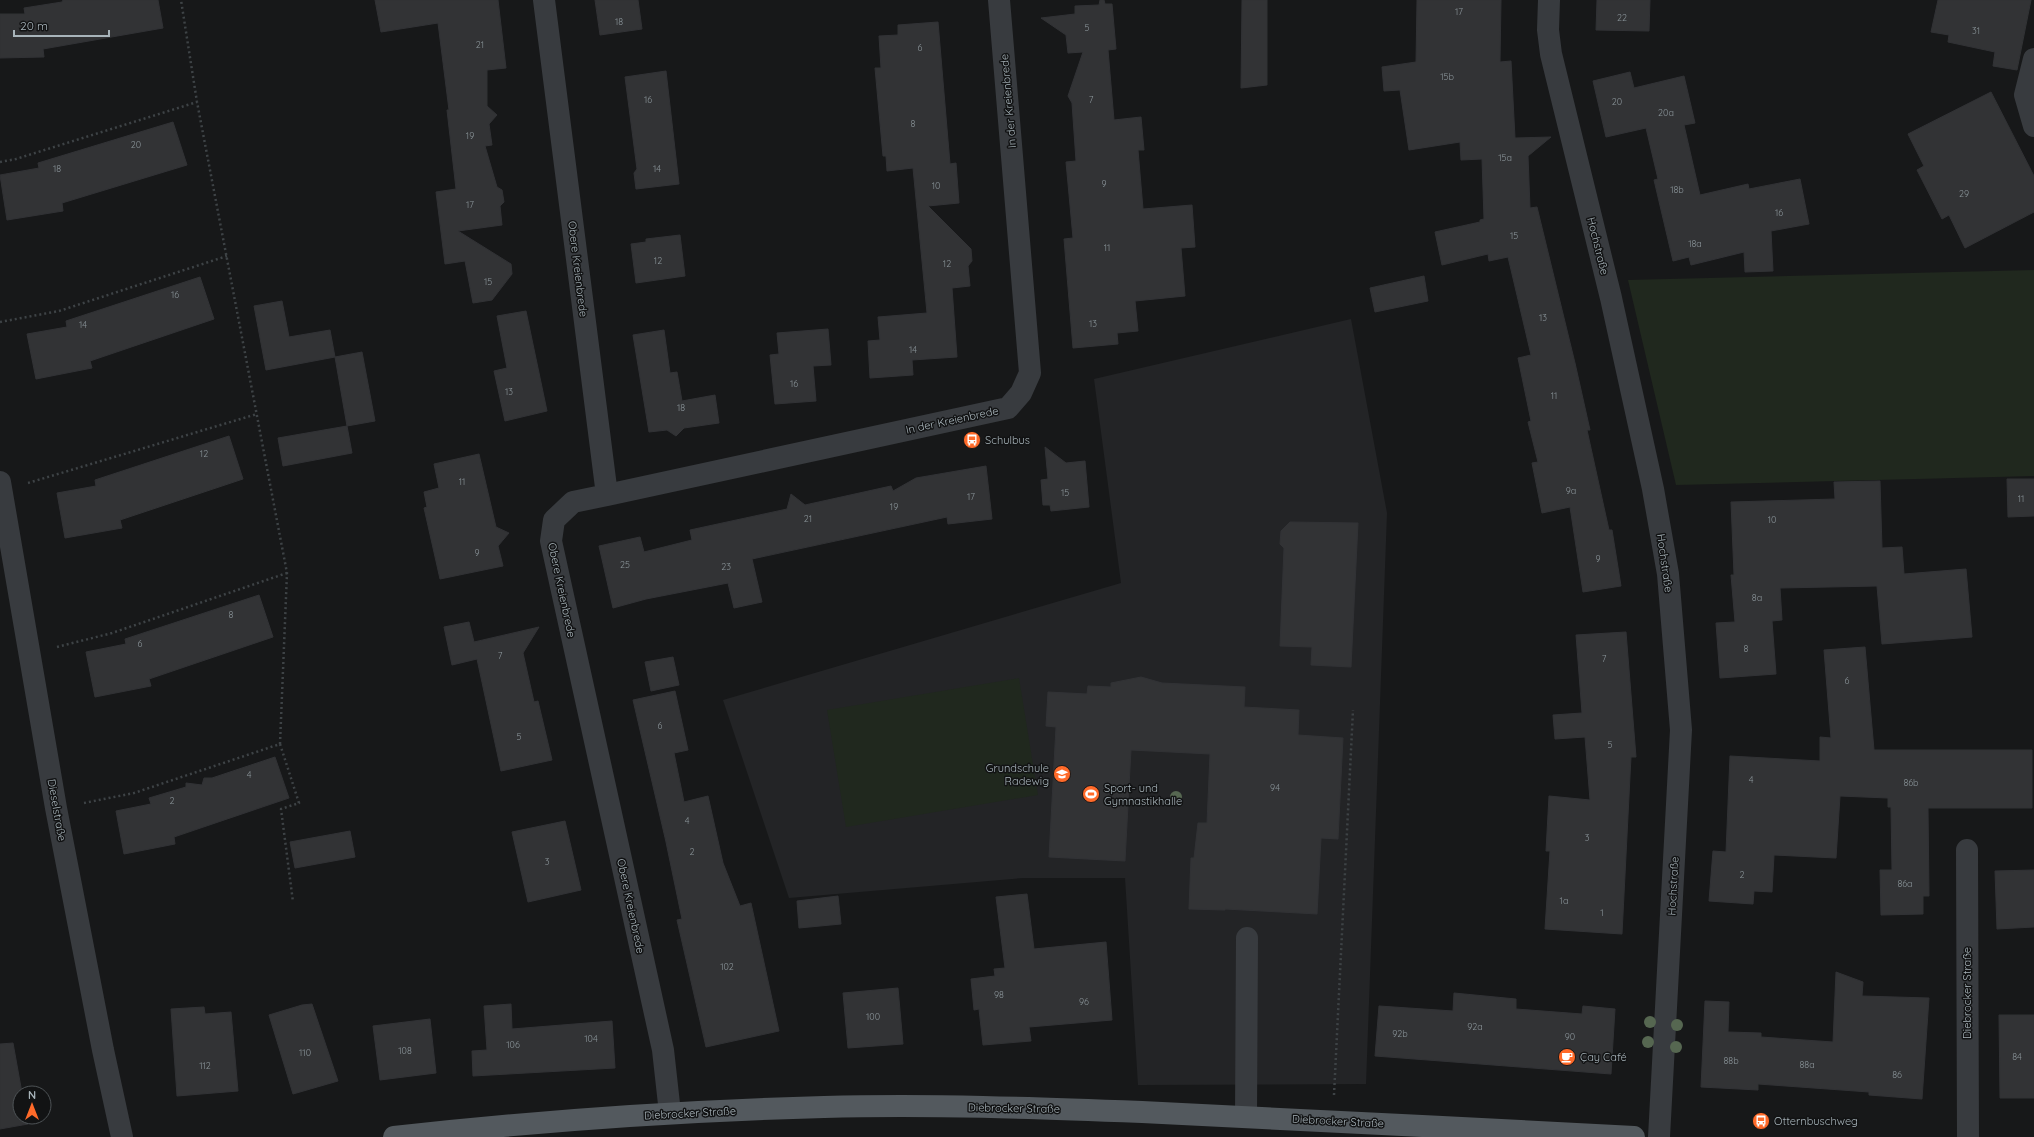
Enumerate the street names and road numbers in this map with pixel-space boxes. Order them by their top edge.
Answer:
street label: In der Kreienbrede [997,53,1019,149]
street label: Hochstraße [1584,216,1612,276]
street label: Obere Kreienbrede [565,220,591,318]
street label: In der Kreienbrede [904,403,1000,437]
street label: Hochstraße [1654,533,1676,593]
street label: Obere Kreienbrede [545,541,579,639]
street label: Dieselstraße [45,778,69,842]
street label: Hochstraße [1664,856,1682,916]
street label: Obere Kreienbrede [614,857,648,955]
street label: Diebrocker Straße [1960,947,1974,1039]
street label: Diebrocker Straße [968,1100,1060,1116]
street label: Diebrocker Straße [644,1104,736,1122]
street label: Diebrocker Straße [1292,1112,1384,1130]

